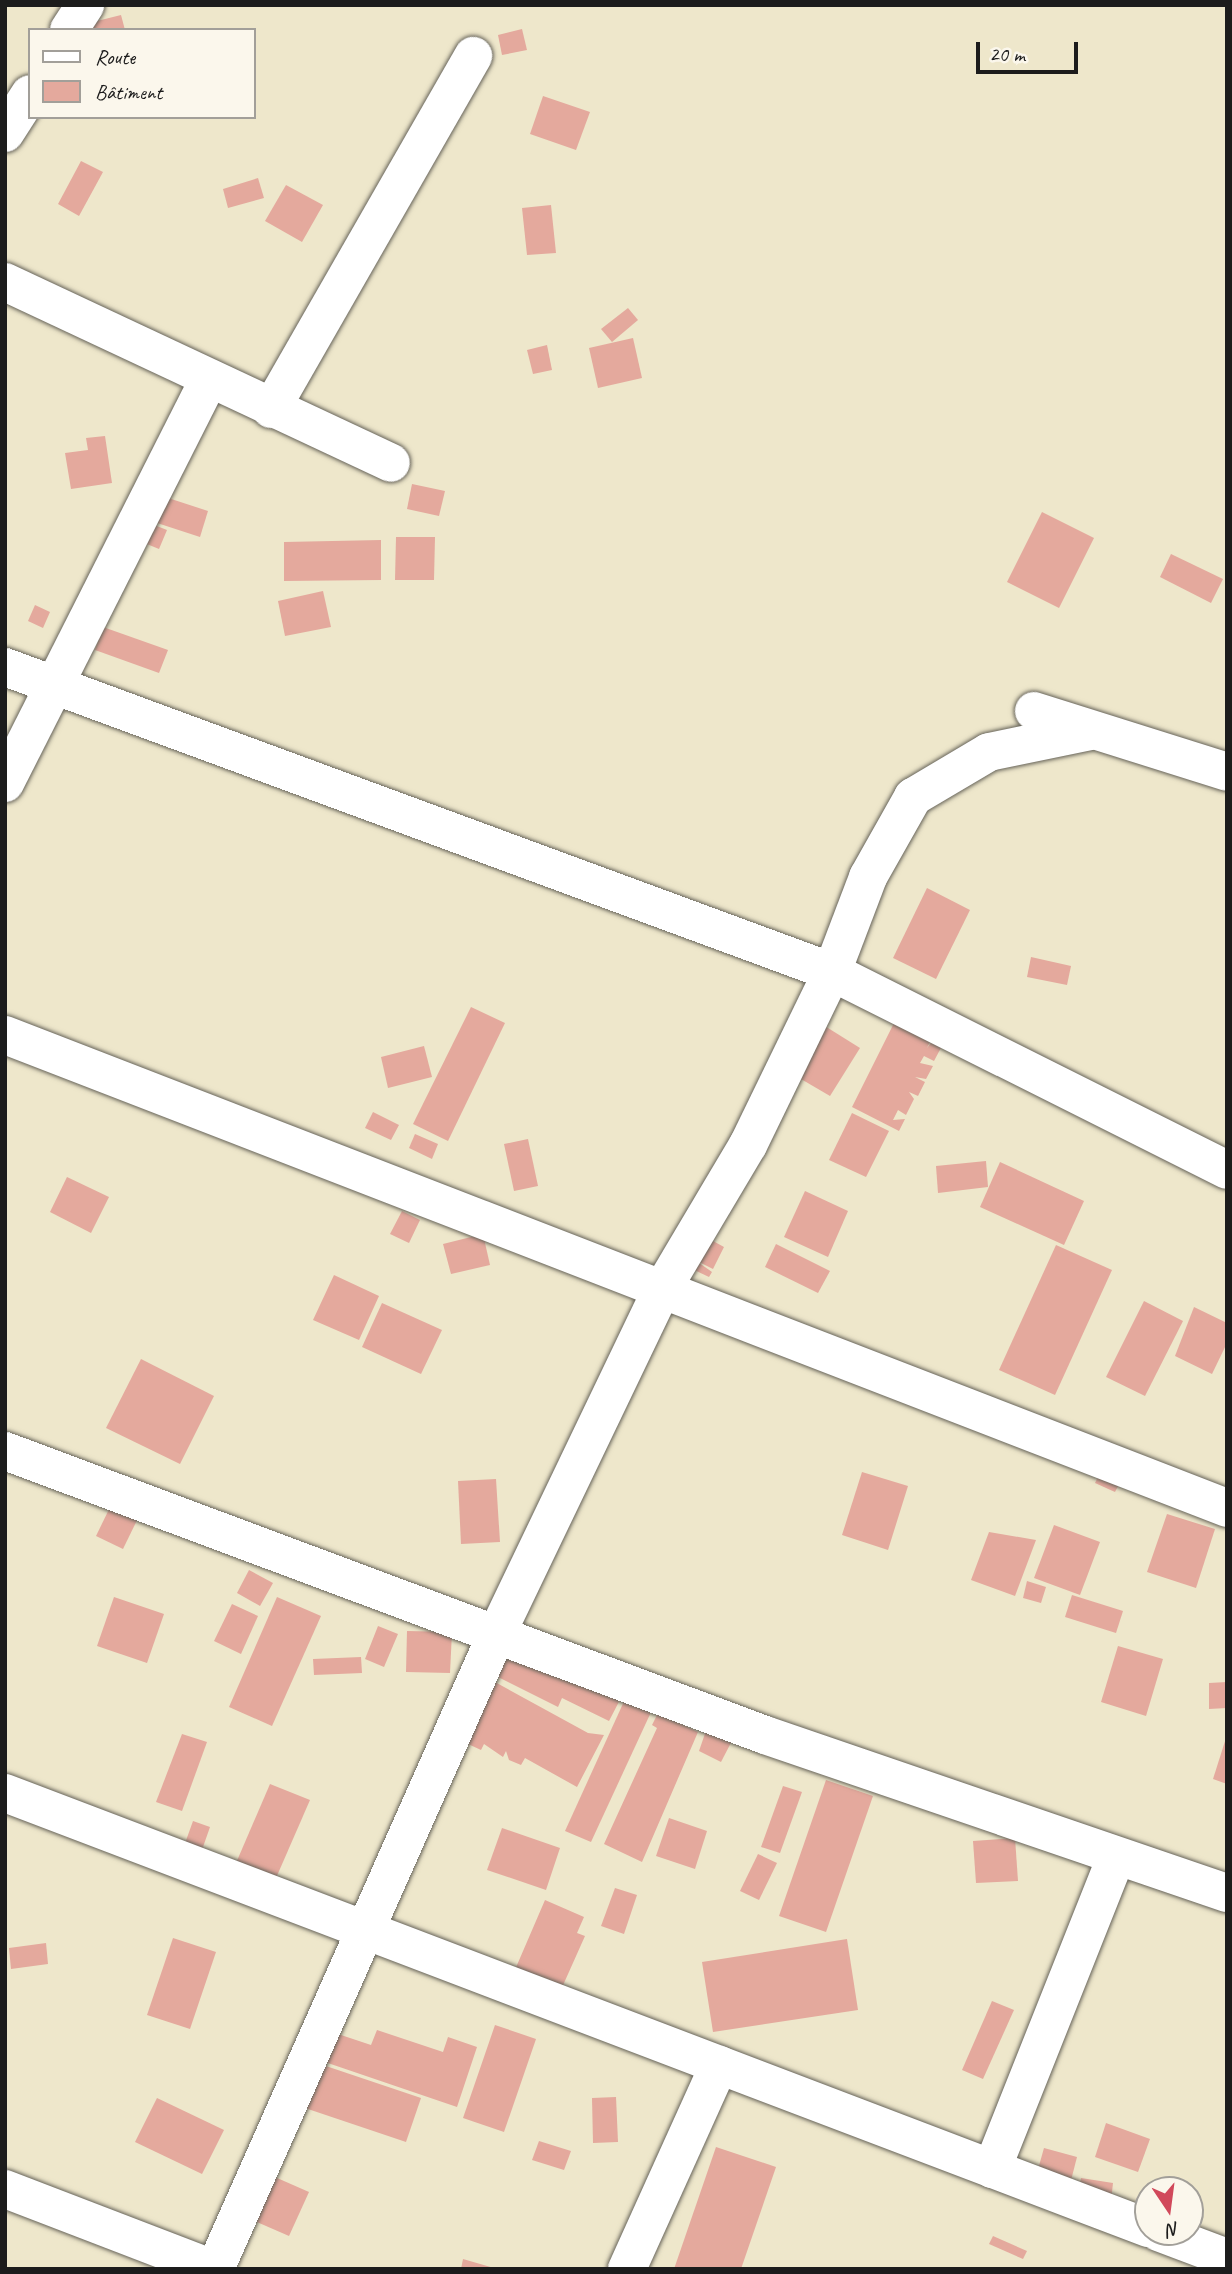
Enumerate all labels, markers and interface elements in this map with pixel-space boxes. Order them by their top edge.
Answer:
legend [28,28,256,119]
scale bar [980,28,1082,72]
text: 20 m [989,41,1025,67]
text: Route [95,44,135,70]
text: Bâtiment [95,79,162,105]
north arrow [1134,2176,1204,2246]
text: N [1165,2216,1182,2243]

